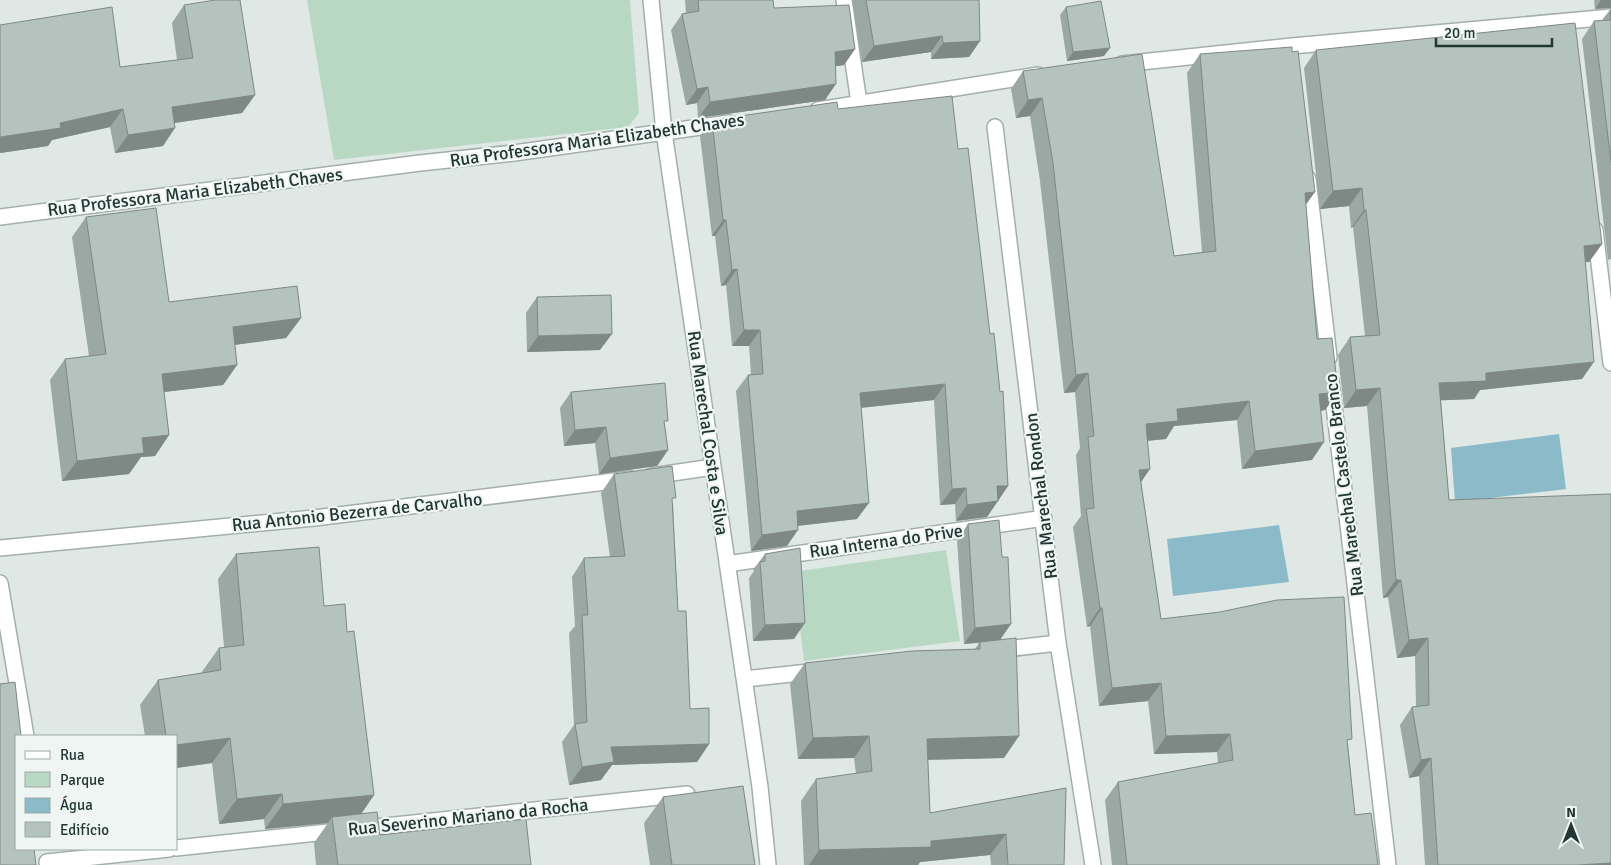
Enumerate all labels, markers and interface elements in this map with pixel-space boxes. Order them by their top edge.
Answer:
scale bar [1436,15,1552,47]
text: 20 m [1444,24,1475,42]
street label: Rua Professora Maria Elizabeth Chaves [448,108,746,172]
street label: Rua Professora Maria Elizabeth Chaves [46,163,344,221]
street label: Rua Marechal Costa e Silva [683,329,733,537]
street label: Rua Marechal Castelo Branco [1319,372,1369,598]
street label: Rua Marechal Rondon [1020,412,1062,580]
street label: Rua Antonio Bezerra de Carvalho [231,488,483,536]
street label: Rua Interna do Prive [808,519,964,563]
legend [15,735,178,850]
text: Rua [60,746,85,764]
text: Parque [60,771,105,789]
street label: Rua Severino Mariano da Rocha [347,793,589,841]
text: Água [60,795,93,814]
north arrow [1546,800,1596,850]
text: N [1566,804,1576,821]
text: Edifício [60,821,109,839]

